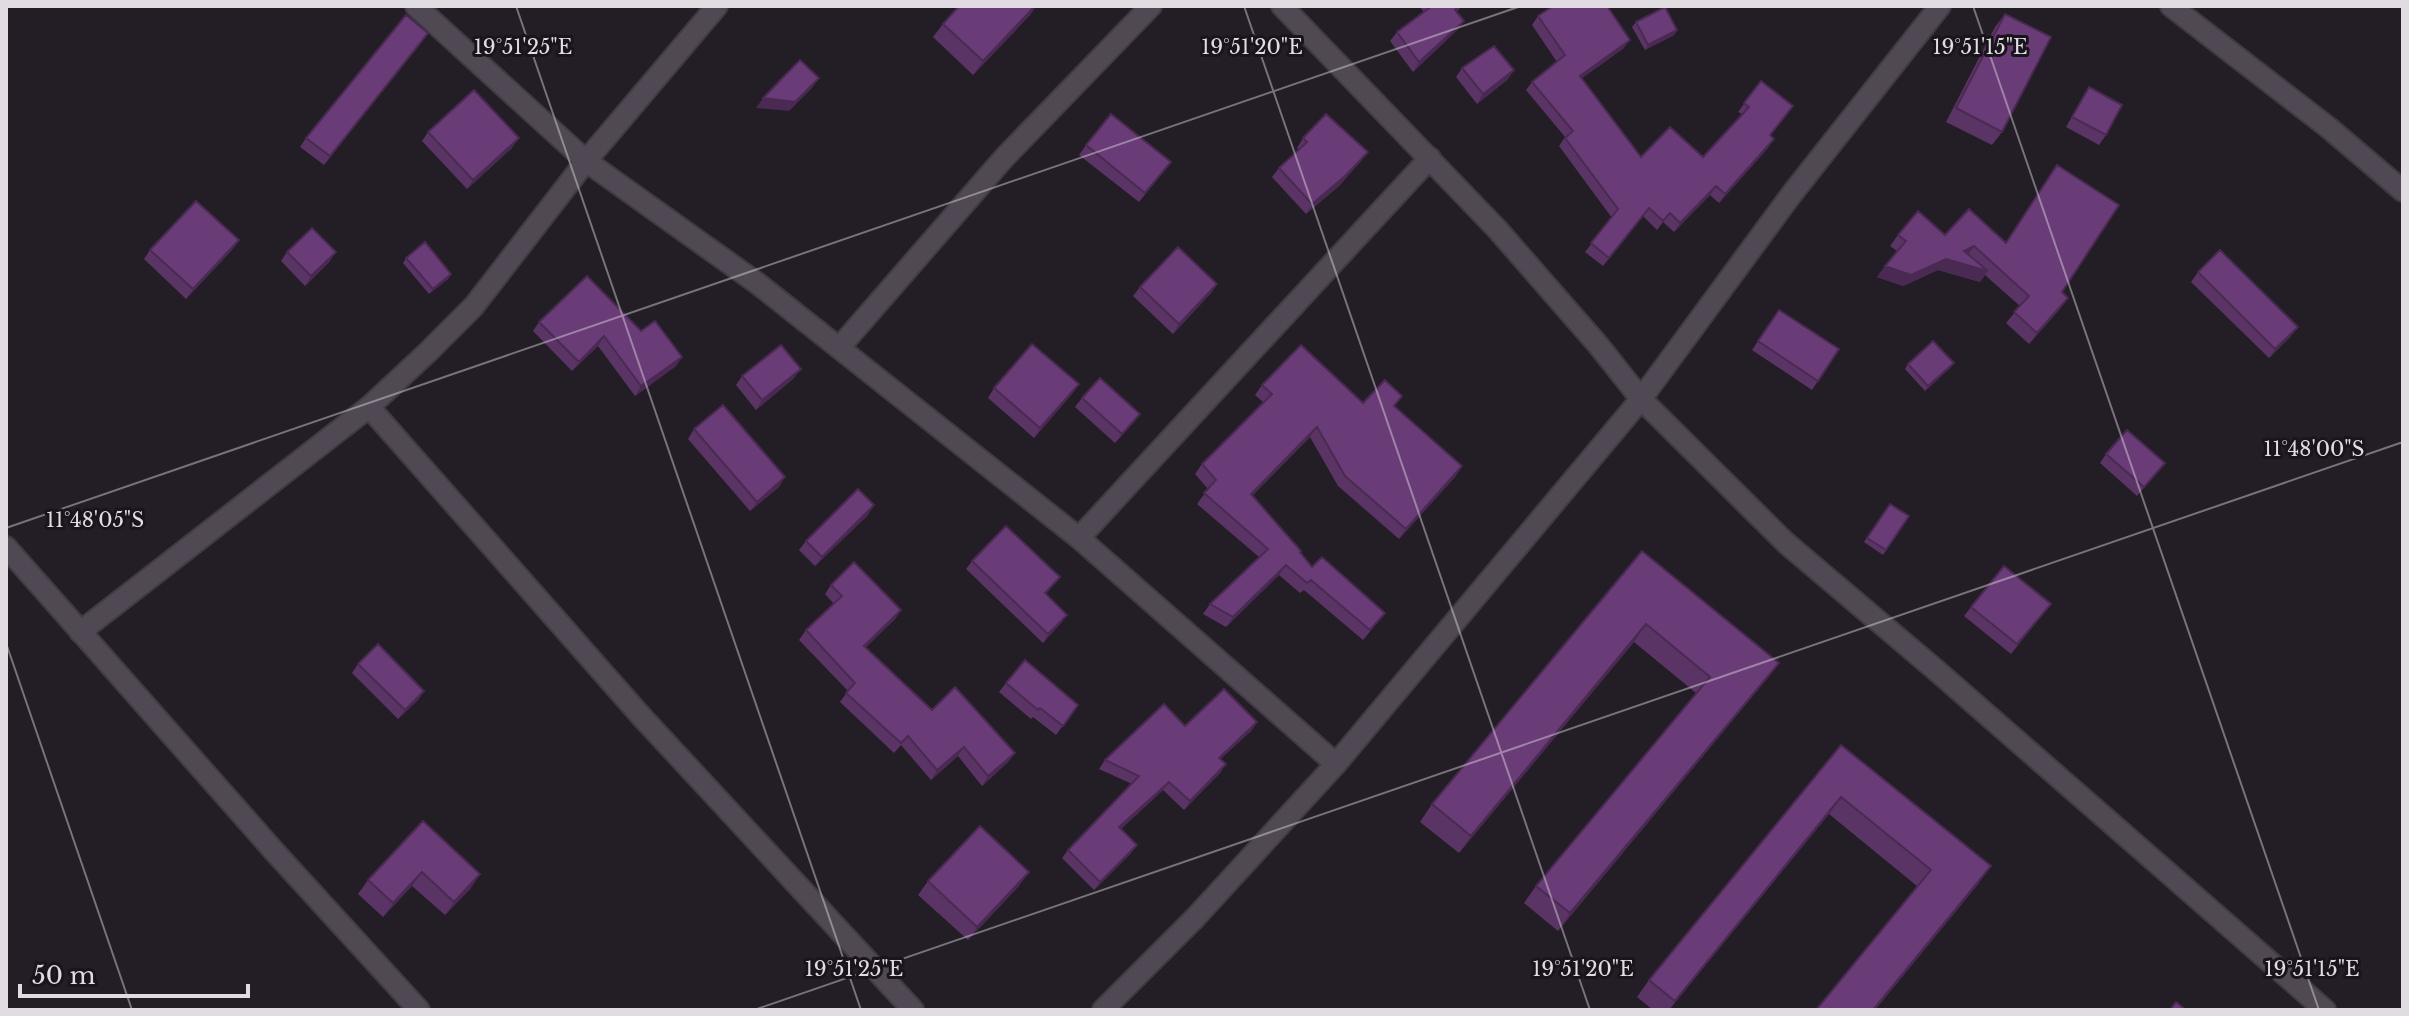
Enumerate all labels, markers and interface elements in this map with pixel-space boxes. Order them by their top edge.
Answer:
text: 19°51'25"E [474,35,572,59]
text: 19°51'20"E [1201,35,1303,59]
text: 19°51'15"E [1933,35,2028,59]
text: 11°48'00"S [2264,437,2364,461]
text: 11°48'05"S [46,508,144,532]
scale bar [20,948,248,998]
text: 19°51'25"E [805,957,903,981]
text: 19°51'20"E [1532,957,1634,981]
text: 19°51'15"E [2265,957,2360,981]
text: 50 m [32,961,96,990]

